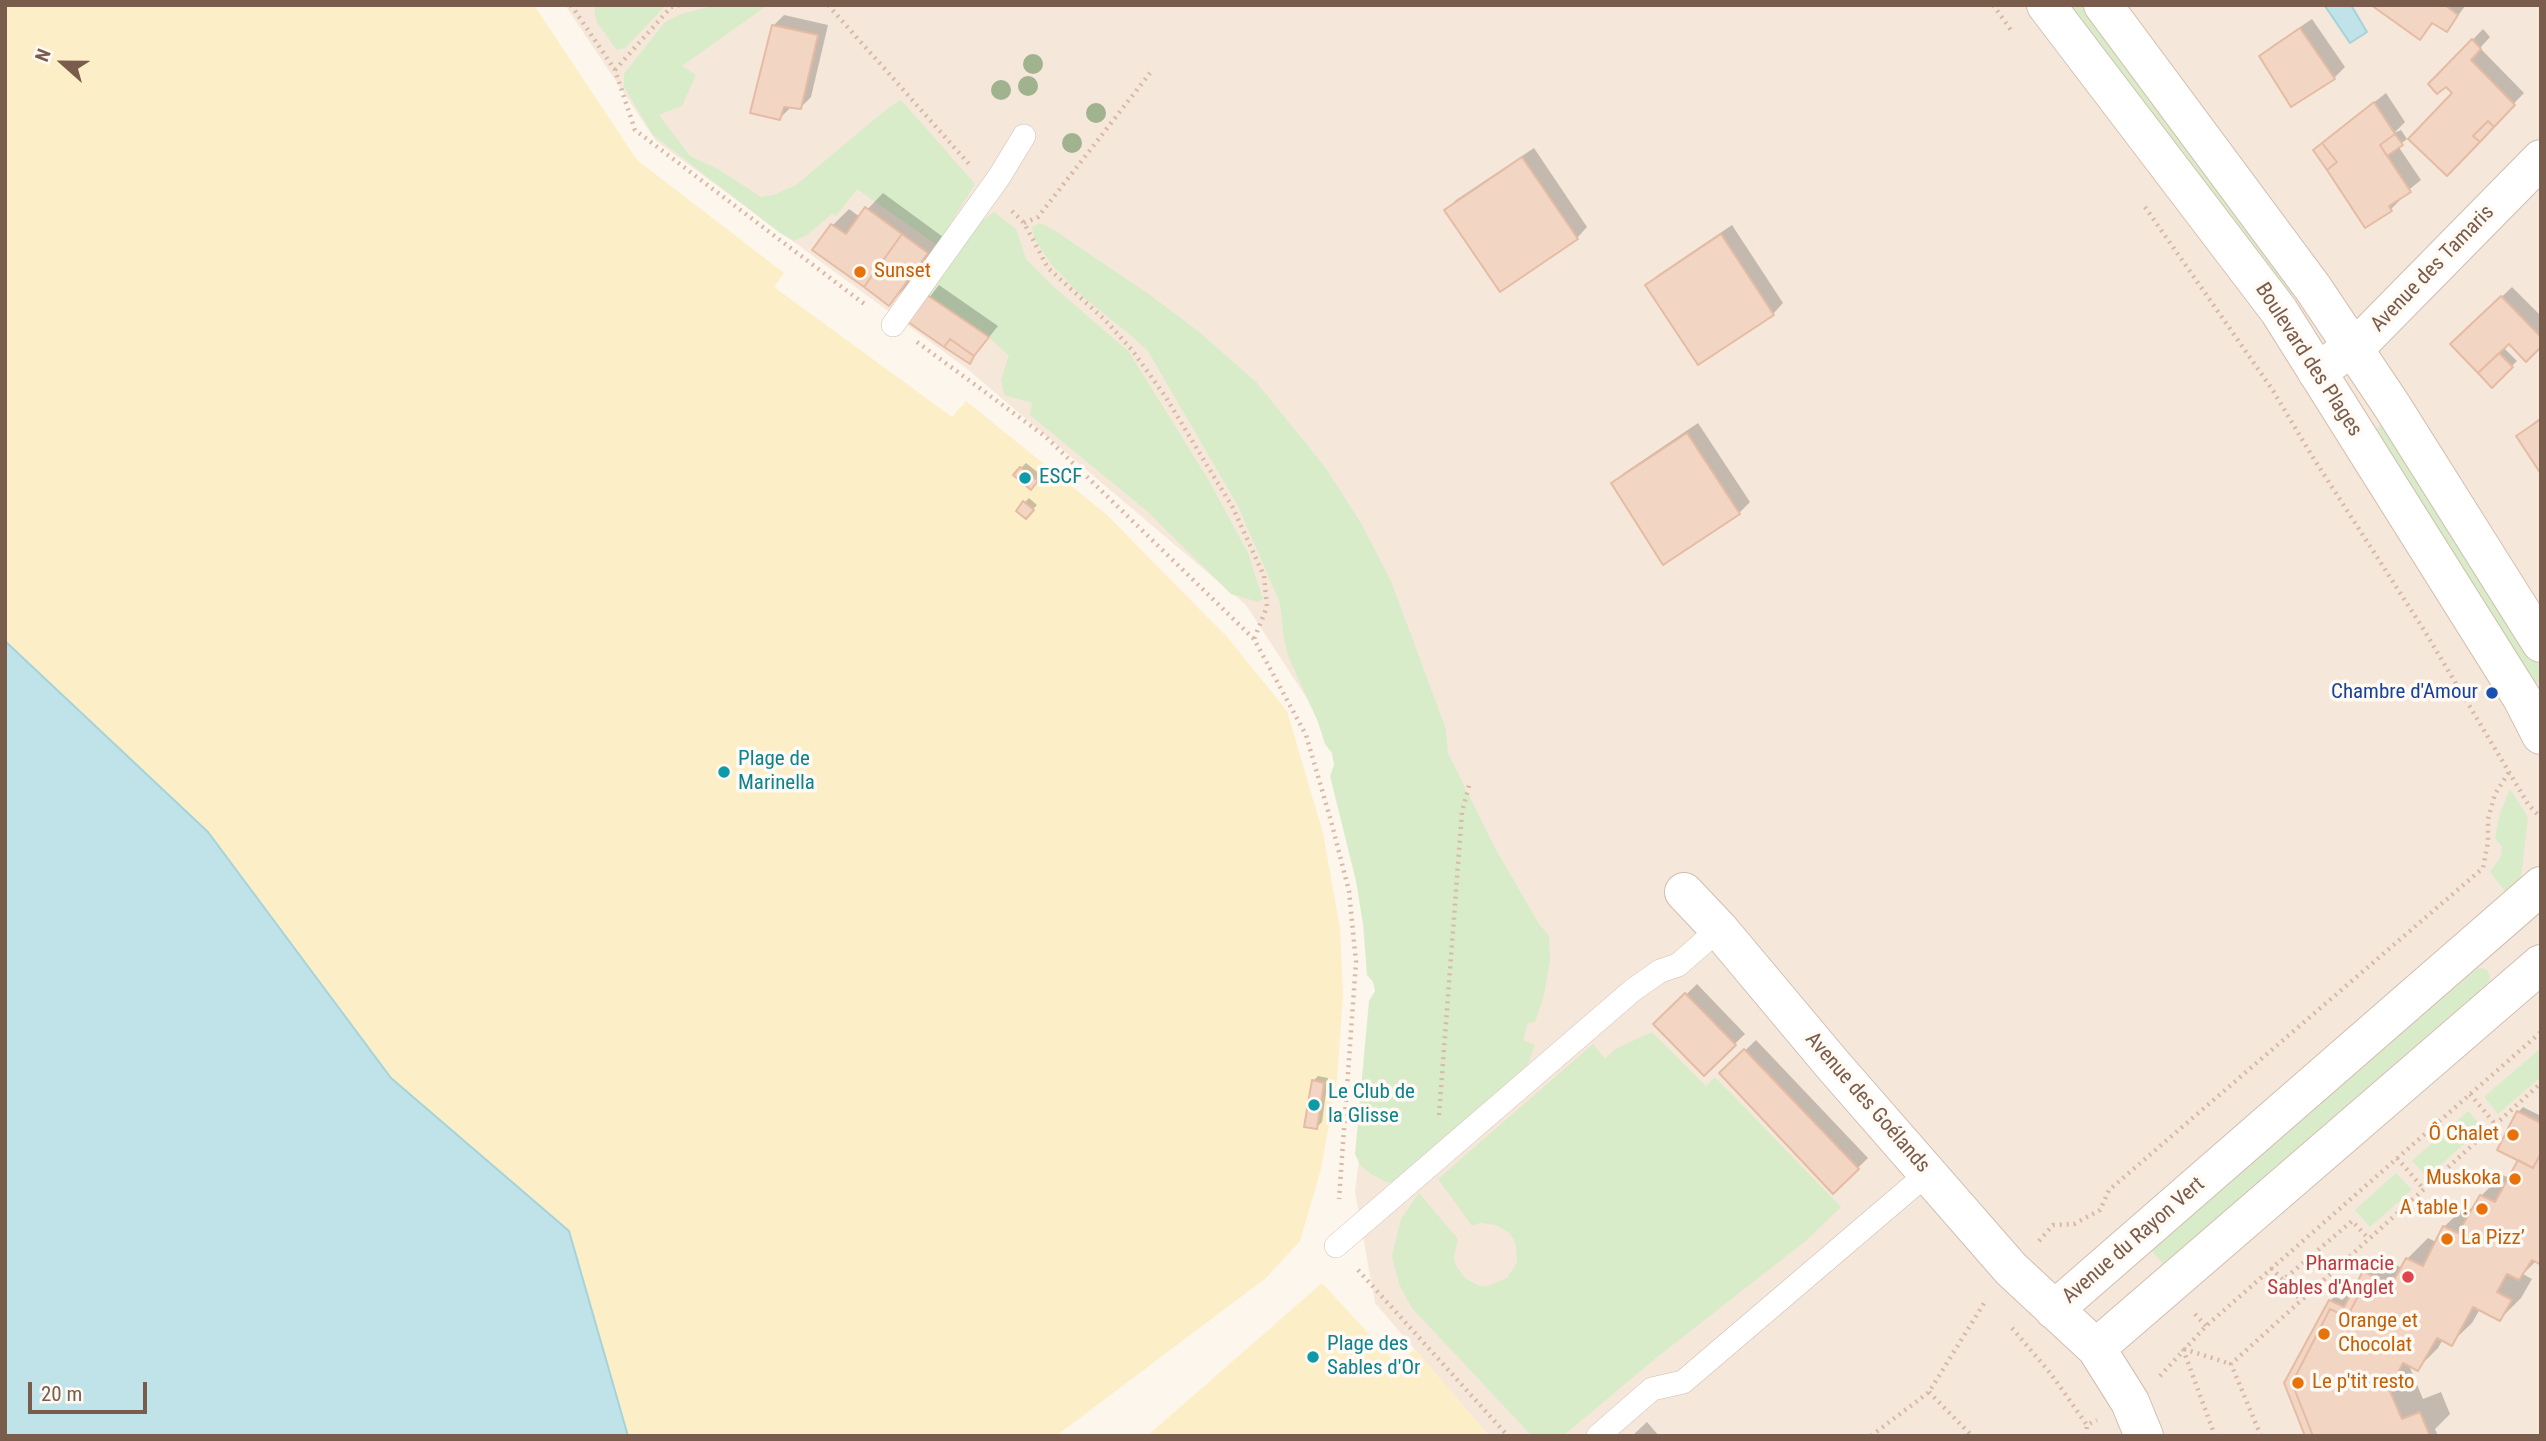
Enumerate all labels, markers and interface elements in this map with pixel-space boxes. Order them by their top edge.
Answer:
north arrow [28,28,98,98]
text: N [30,46,56,65]
street label: Avenue des Tamaris [2366,200,2500,338]
place label: Sunset [874,259,931,285]
marker: Sunset [852,264,868,280]
street label: Boulevard des Plages [2249,279,2367,441]
place label: ESCF [1039,465,1082,491]
marker: ESCF [1017,470,1033,486]
place label: Chambre d'Amour [2331,680,2478,706]
marker: Chambre d'Amour [2484,685,2500,701]
place label: Plage de Marinella [738,747,815,797]
marker: Plage de Marinella [716,764,732,780]
street label: Avenue des Goélands [1799,1028,1935,1178]
place label: Le Club de la Glisse [1328,1080,1415,1130]
marker: Le Club de la Glisse [1306,1097,1322,1113]
place label: Ô Chalet [2429,1122,2499,1148]
marker: Ô Chalet [2505,1127,2521,1143]
place label: Muskoka [2426,1166,2501,1192]
marker: Muskoka [2507,1171,2523,1187]
street label: Avenue du Rayon Vert [2058,1172,2210,1310]
place label: A table ! [2400,1196,2468,1222]
marker: A table ! [2474,1201,2490,1217]
place label: La Pizz’ [2461,1226,2525,1252]
marker: La Pizz’ [2439,1231,2455,1247]
place label: Pharmacie Sables d'Anglet [2267,1252,2394,1302]
marker: Pharmacie Sables d'Anglet [2400,1269,2416,1285]
place label: Orange et Chocolat [2338,1309,2418,1359]
marker: Orange et Chocolat [2316,1326,2332,1342]
place label: Plage des Sables d'Or [1327,1332,1420,1382]
marker: Plage des Sables d'Or [1305,1349,1321,1365]
scale bar [32,1368,150,1412]
place label: Le p'tit resto [2312,1370,2415,1396]
marker: Le p'tit resto [2290,1375,2306,1391]
text: 20 m [41,1382,82,1406]

